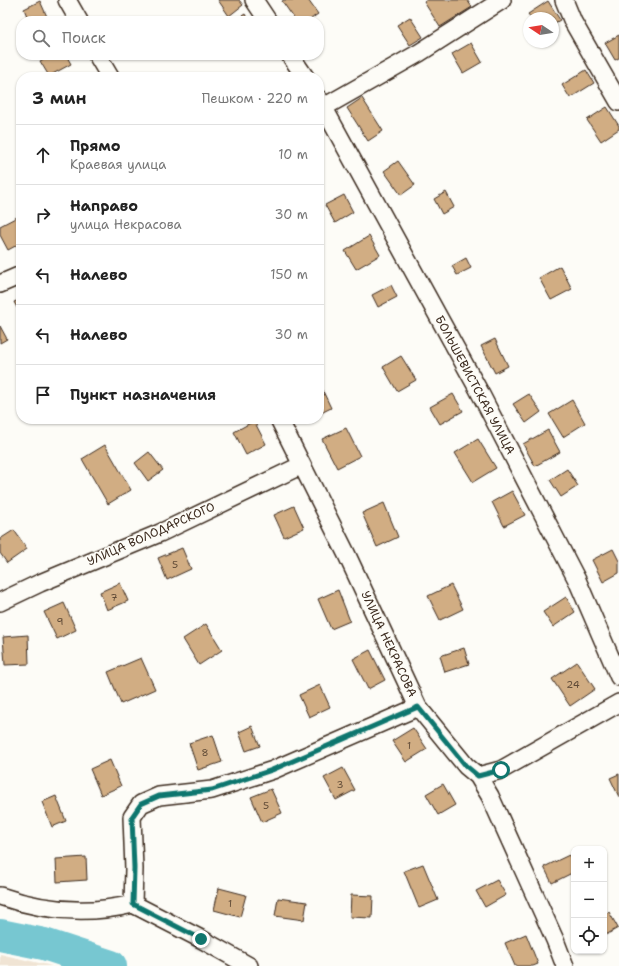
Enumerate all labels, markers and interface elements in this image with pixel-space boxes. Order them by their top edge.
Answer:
north arrow [523,12,559,48]
search box [16,16,324,60]
icon: search [30,27,52,49]
text: Поиск [62,28,106,48]
text: 3 мин [32,87,87,109]
text: Пешком · 220 m [202,90,308,107]
text: Прямо [70,136,120,156]
icon: ahead [32,144,54,166]
text: 10 m [278,146,308,163]
text: Краевая улица [70,156,166,173]
text: Направо [70,196,138,216]
icon: right [32,204,54,226]
text: 30 m [274,206,308,223]
text: улица Некрасова [70,216,182,233]
icon: left [32,264,54,286]
text: Налево [70,265,128,285]
text: 150 m [270,266,308,283]
street label: БОЛЬШЕВИСТСКАЯ УЛИЦА [431,313,519,458]
icon: left [32,324,54,346]
text: Налево [70,325,128,345]
text: 30 m [274,326,308,343]
icon: arrive [32,384,54,406]
text: Пункт назначения [70,385,216,405]
street label: УЛИЦА ВОЛОДАРСКОГО [85,499,217,569]
house number: 5 [172,558,178,571]
street label: УЛИЦА НЕКРАСОВА [357,589,421,700]
house number: 7 [111,591,118,604]
house number: 9 [57,615,64,628]
house number: 24 [566,678,580,691]
house number: 1 [407,739,411,752]
house number: 8 [202,746,209,759]
route start [492,761,510,779]
house number: 3 [337,778,344,791]
house number: 5 [263,799,269,812]
map controls [571,846,607,954]
button: + [571,846,607,882]
button: − [571,882,607,918]
house number: 1 [228,897,232,910]
button: locate [571,918,607,954]
route end [192,930,210,948]

